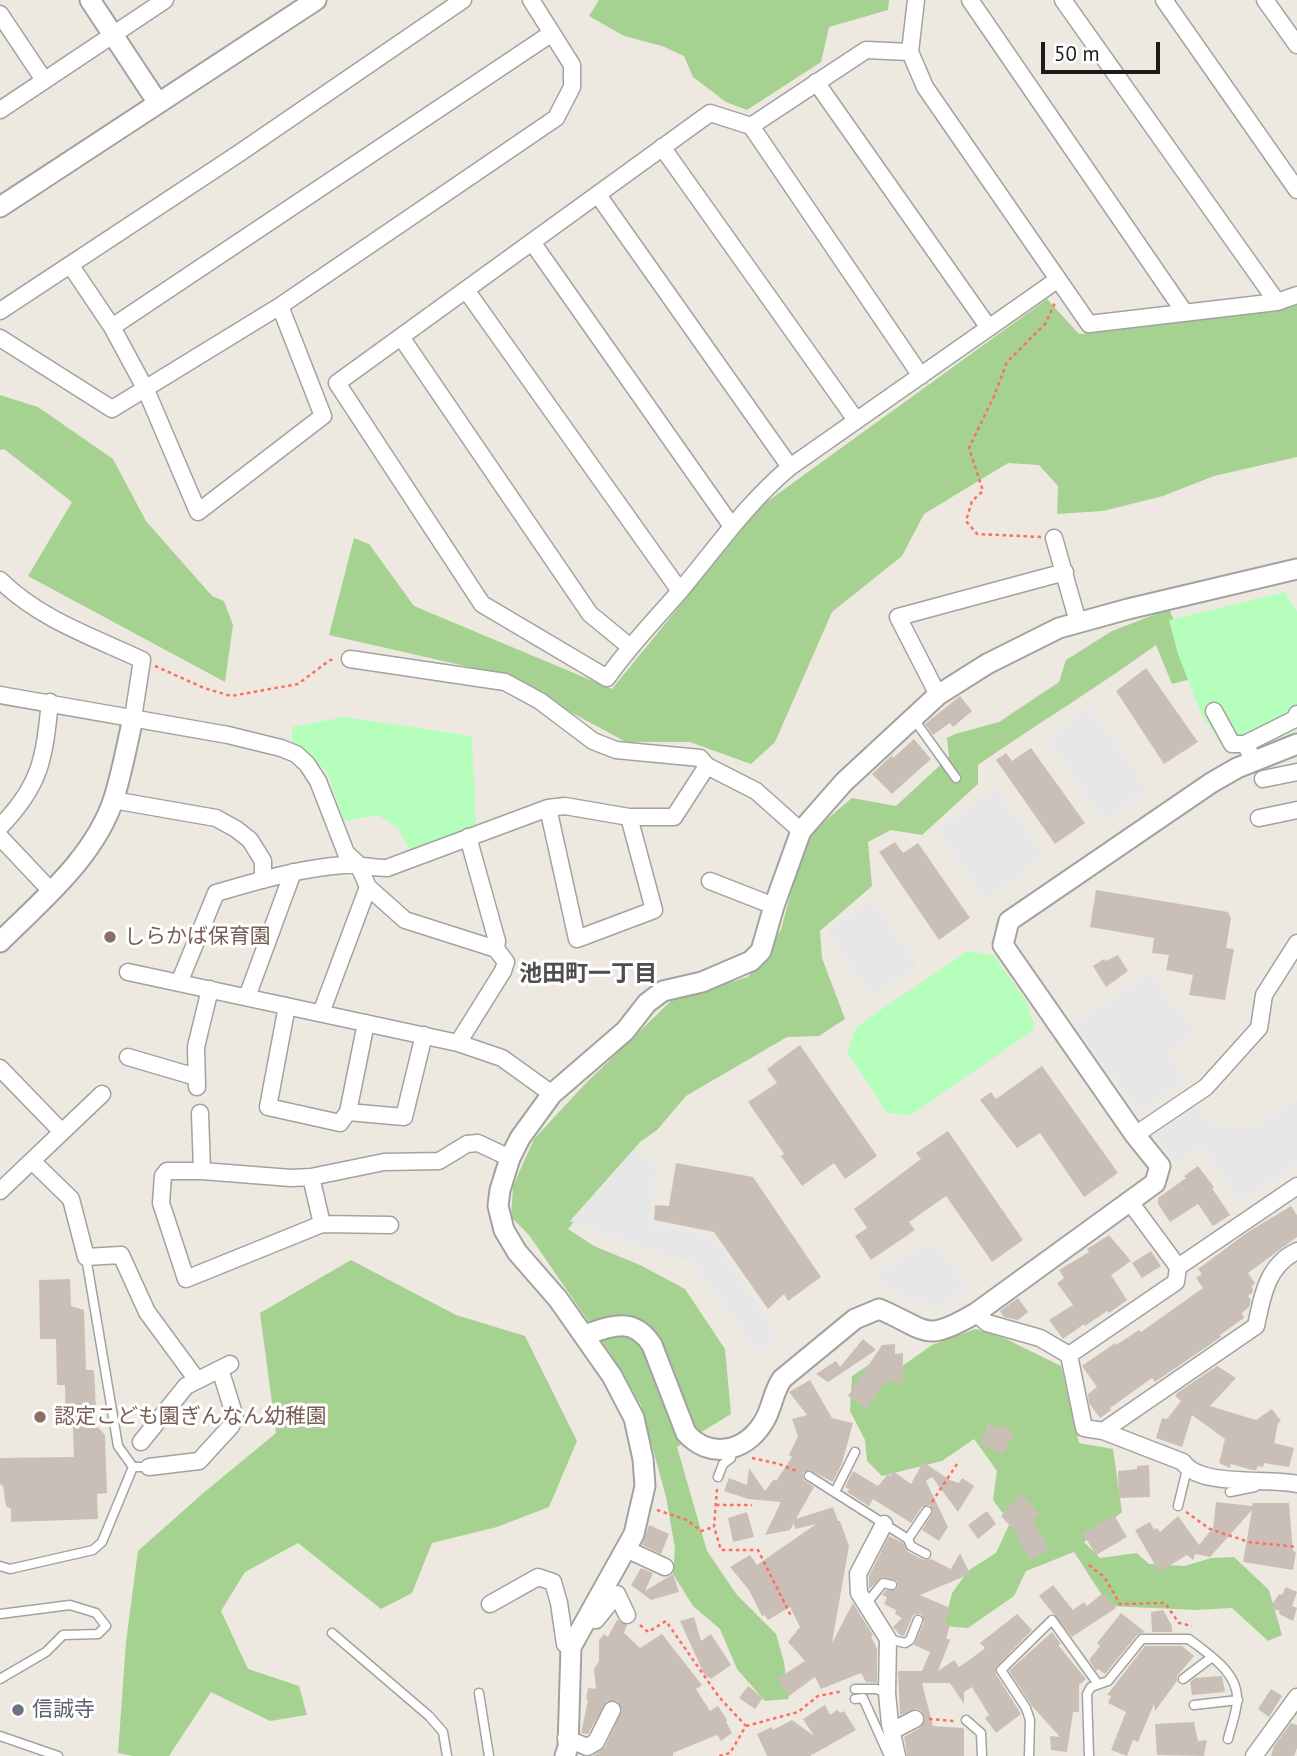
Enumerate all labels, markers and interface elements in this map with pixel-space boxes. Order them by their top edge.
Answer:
scale bar [1045,28,1164,72]
text: 50 m [1054,40,1100,67]
place label: しらかば保育園 [124,924,271,950]
marker: しらかば保育園 [102,929,118,945]
district label: 池田町一丁目 [519,960,657,988]
place label: 認定こども園ぎんなん幼稚園 [54,1404,327,1430]
marker: 認定こども園ぎんなん幼稚園 [32,1409,48,1425]
place label: 信誠寺 [32,1697,95,1723]
marker: 信誠寺 [10,1702,26,1718]

